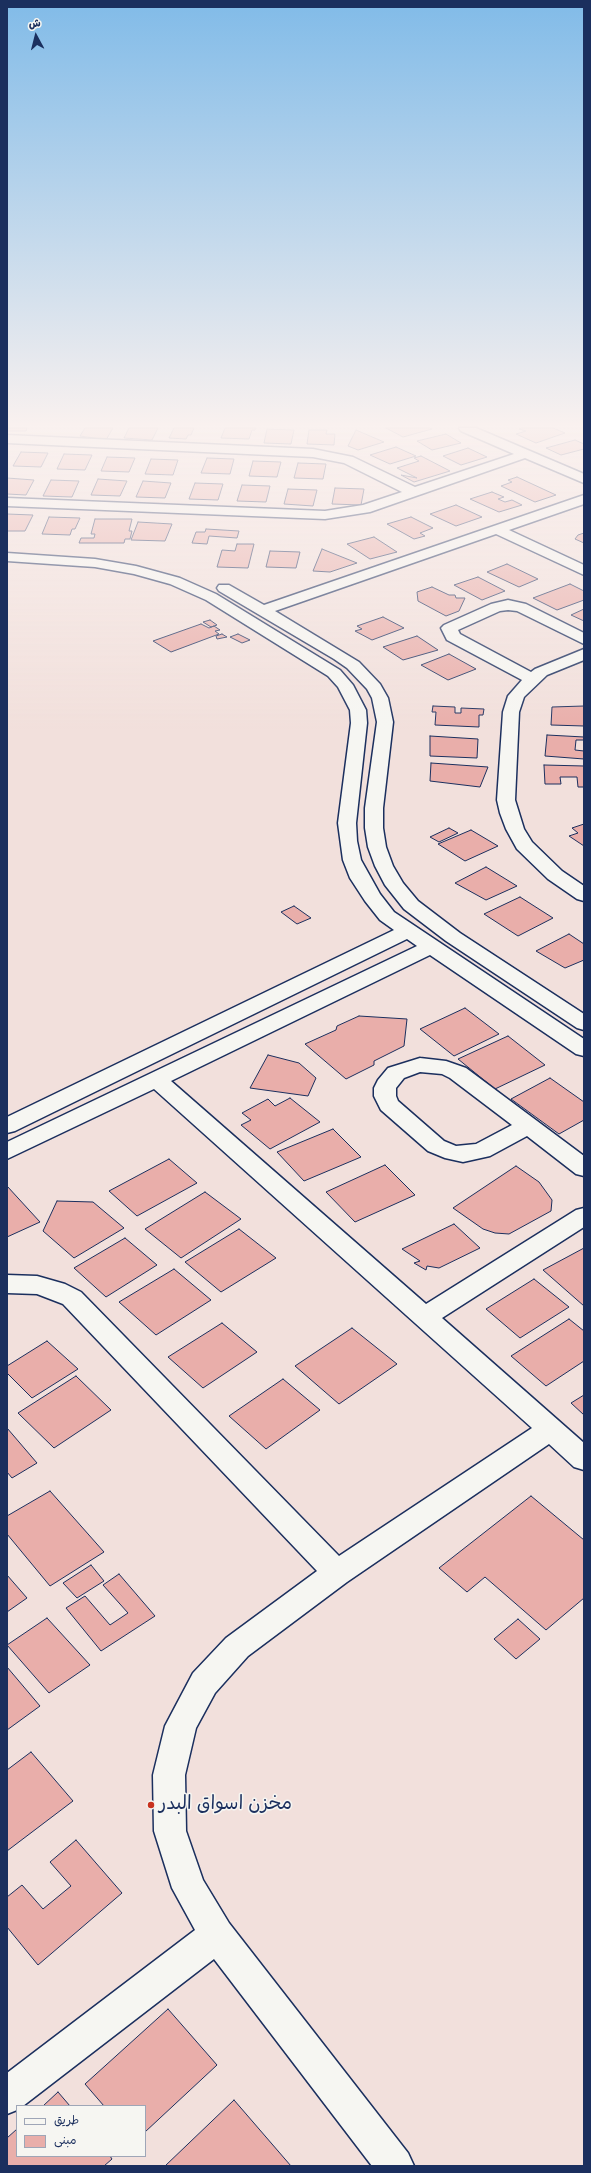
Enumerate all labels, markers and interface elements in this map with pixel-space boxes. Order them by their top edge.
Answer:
north arrow [16,16,56,56]
text: ش [28,16,41,32]
place label: مخزن اسواق البدر [159,1794,292,1816]
marker: مخزن اسواق البدر [146,1800,156,1810]
legend [16,2105,146,2157]
text: طريق [54,2113,79,2129]
text: مبنى [54,2133,77,2149]

